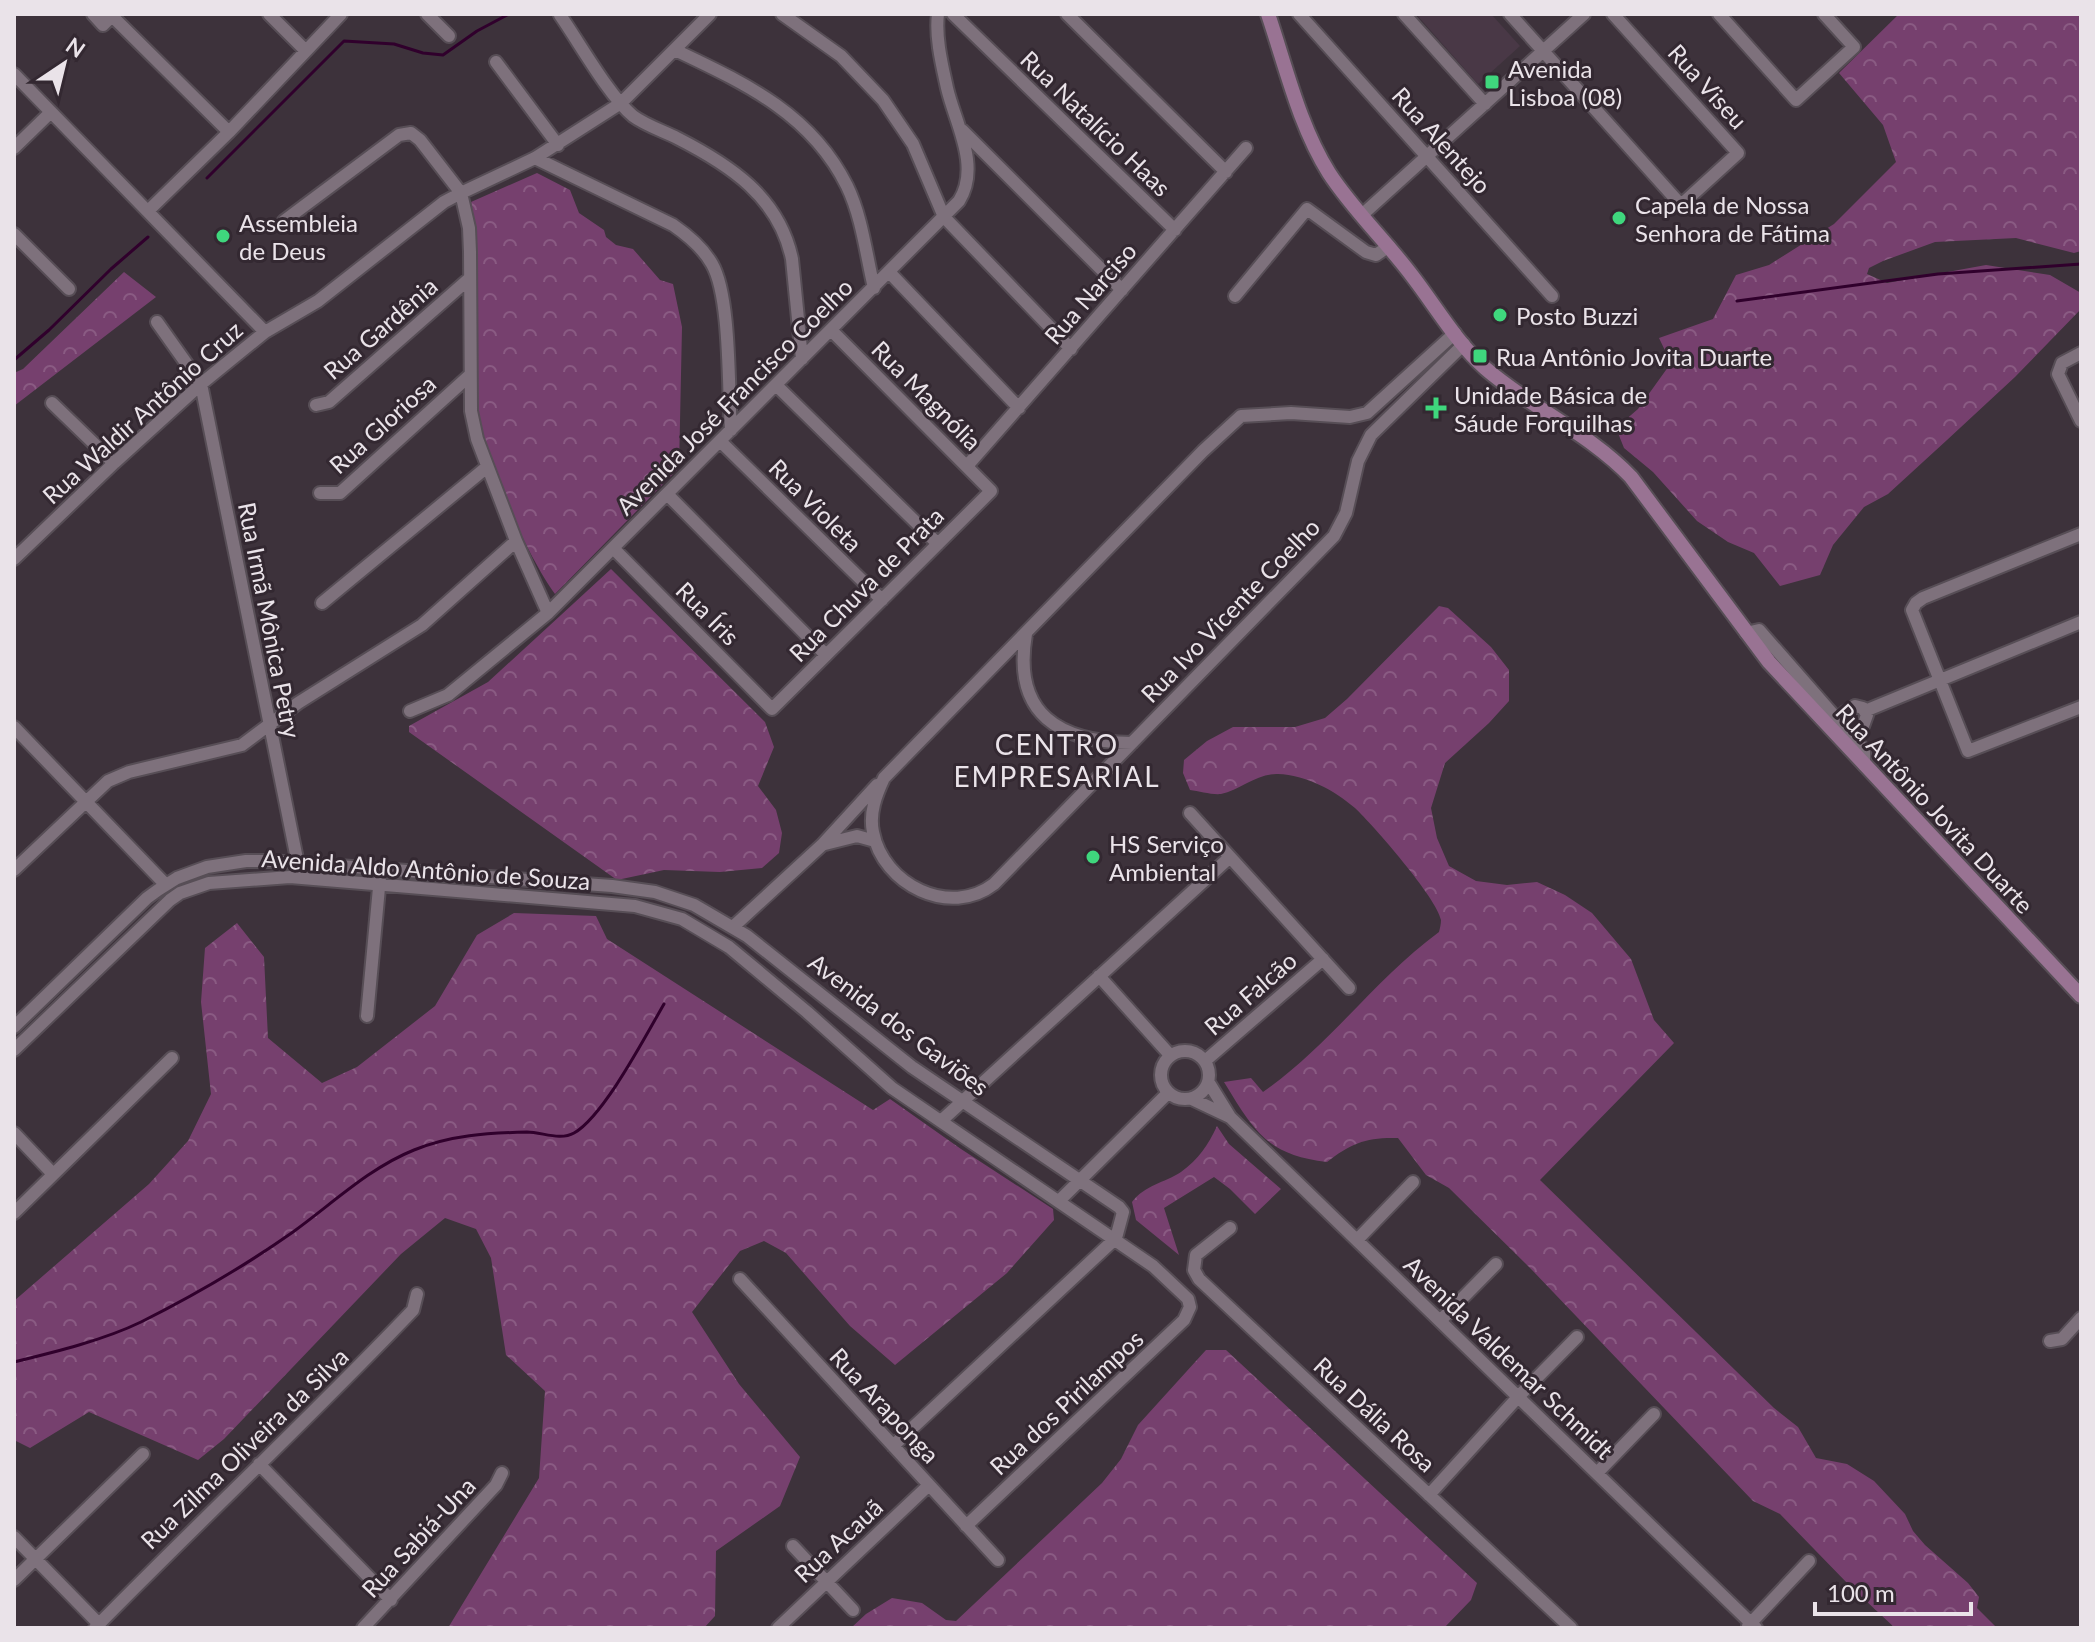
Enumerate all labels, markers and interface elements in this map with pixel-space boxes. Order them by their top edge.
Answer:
north arrow [24,24,104,104]
text: N [61,31,90,63]
street label: Rua Viseu [1663,38,1753,134]
street label: Rua Natalício Haas [1015,44,1177,202]
place label: Avenida Lisboa (08) [1508,54,1622,111]
marker: Avenida Lisboa (08) [1483,73,1501,91]
street label: Rua Alentejo [1387,81,1497,199]
place label: Capela de Nossa Senhora de Fátima [1635,190,1830,247]
place label: Assembleia de Deus [239,208,358,265]
marker: Capela de Nossa Senhora de Fátima [1610,209,1628,227]
marker: Assembleia de Deus [214,227,232,245]
street label: Rua Narciso [1038,236,1142,350]
street label: Rua Gardênia [317,271,443,385]
street label: Avenida José Francisco Coelho [610,272,858,520]
place label: Posto Buzzi [1516,301,1638,330]
marker: Posto Buzzi [1491,306,1509,324]
street label: Rua Waldir Antônio Cruz [36,314,248,509]
street label: Rua Magnólia [866,334,988,456]
place label: Rua Antônio Jovita Duarte [1496,342,1772,371]
marker: Rua Antônio Jovita Duarte [1471,347,1489,365]
street label: Rua Gloriosa [323,369,441,479]
place label: Unidade Básica de Sáude Forquilhas [1454,380,1647,437]
marker: Unidade Básica de Sáude Forquilhas [1425,397,1447,419]
street label: Rua Violeta [763,452,869,558]
street label: Rua Irmã Mônica Petry [233,500,307,741]
street label: Rua Chuva de Prata [783,501,949,667]
street label: Rua Ivo Vicente Coelho [1135,512,1325,708]
street label: Rua Íris [670,575,746,651]
street label: Rua Antônio Jovita Duarte [1830,697,2040,919]
district label: CENTRO EMPRESARIAL [953,727,1161,793]
place label: HS Serviço Ambiental [1109,829,1224,886]
street label: Avenida Aldo Antônio de Souza [261,843,591,895]
marker: HS Serviço Ambiental [1084,848,1102,866]
street label: Rua Falcão [1198,945,1302,1041]
street label: Avenida dos Gaviões [803,947,995,1101]
street label: Avenida Valdemar Schmidt [1398,1250,1620,1465]
street label: Rua dos Pirilampos [983,1324,1149,1480]
street label: Rua Zilma Oliveira da Silva [134,1341,354,1555]
street label: Rua Araponga [824,1341,946,1469]
street label: Rua Dália Rosa [1308,1350,1442,1478]
street label: Rua Sabiá-Una [355,1471,481,1603]
street label: Rua Acauã [788,1492,888,1588]
scale bar [1815,1566,1971,1616]
text: 100 m [1827,1578,1895,1607]

